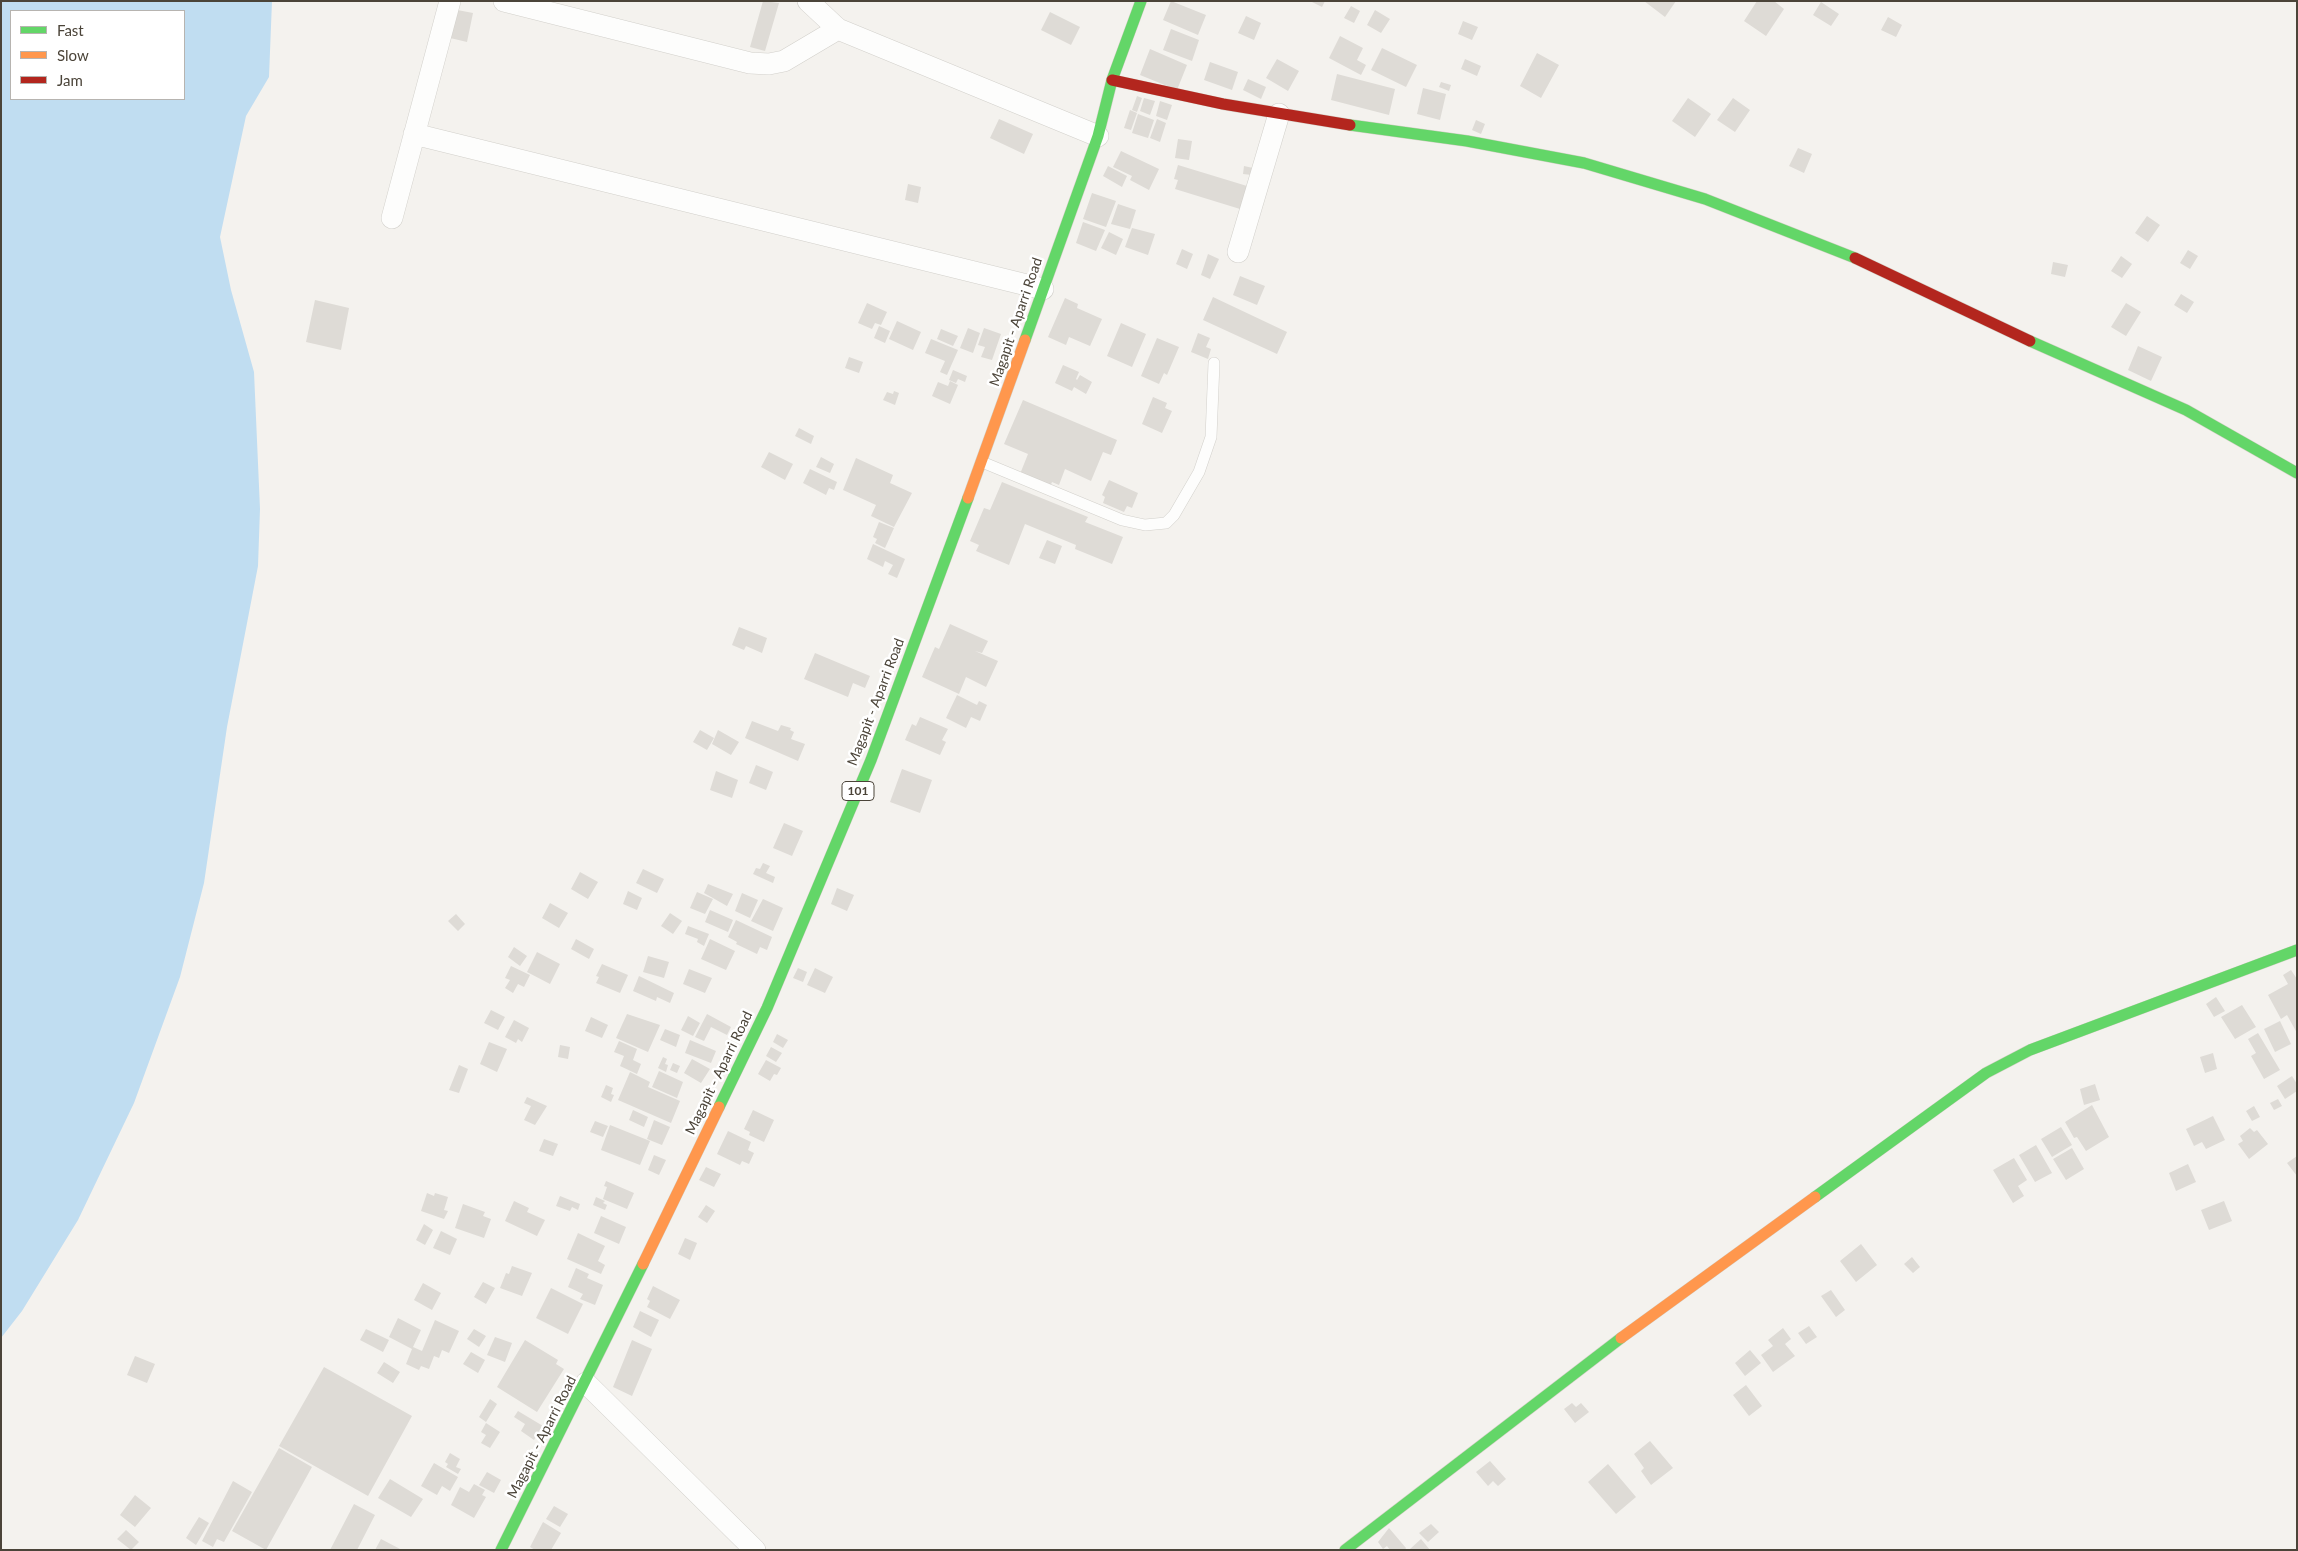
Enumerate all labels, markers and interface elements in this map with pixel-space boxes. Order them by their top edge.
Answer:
legend [10,10,185,100]
text: Fast [57,21,84,39]
text: Slow [57,46,89,64]
text: Jam [57,71,83,89]
street label: Magapit - Aparri Road [986,255,1046,389]
street label: Magapit - Aparri Road [844,636,908,768]
road number: 101 [842,781,874,800]
street label: Magapit - Aparri Road [682,1009,756,1137]
street label: Magapit - Aparri Road [504,1373,580,1501]

